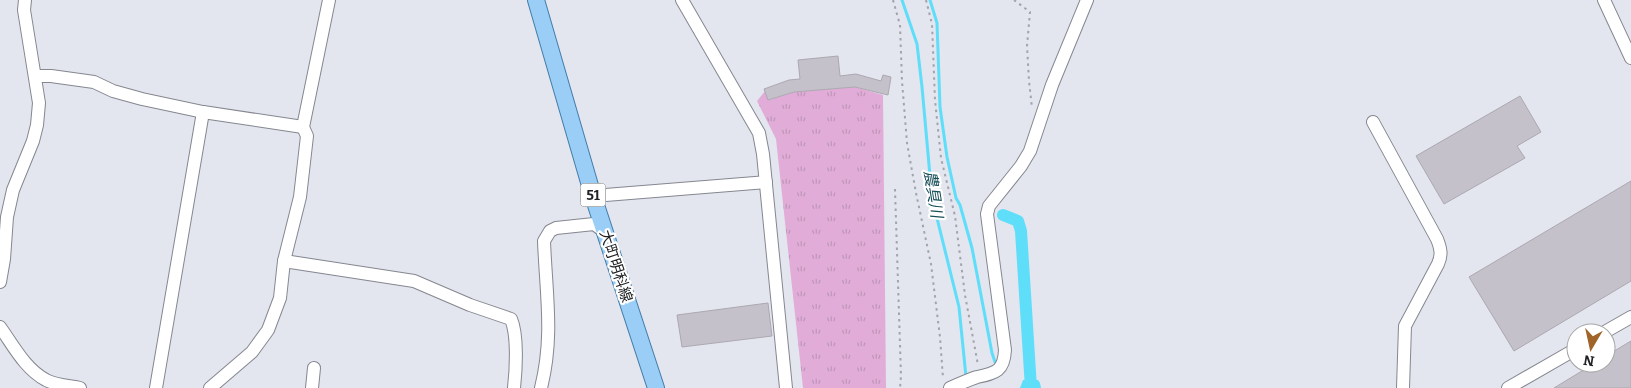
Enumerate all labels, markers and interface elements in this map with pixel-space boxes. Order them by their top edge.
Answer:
water label: 農具川 [920,169,947,221]
road number: 51 [580,184,606,206]
street label: 大町明科線 [596,228,636,304]
north arrow [1566,323,1616,373]
text: N [1582,351,1596,370]

